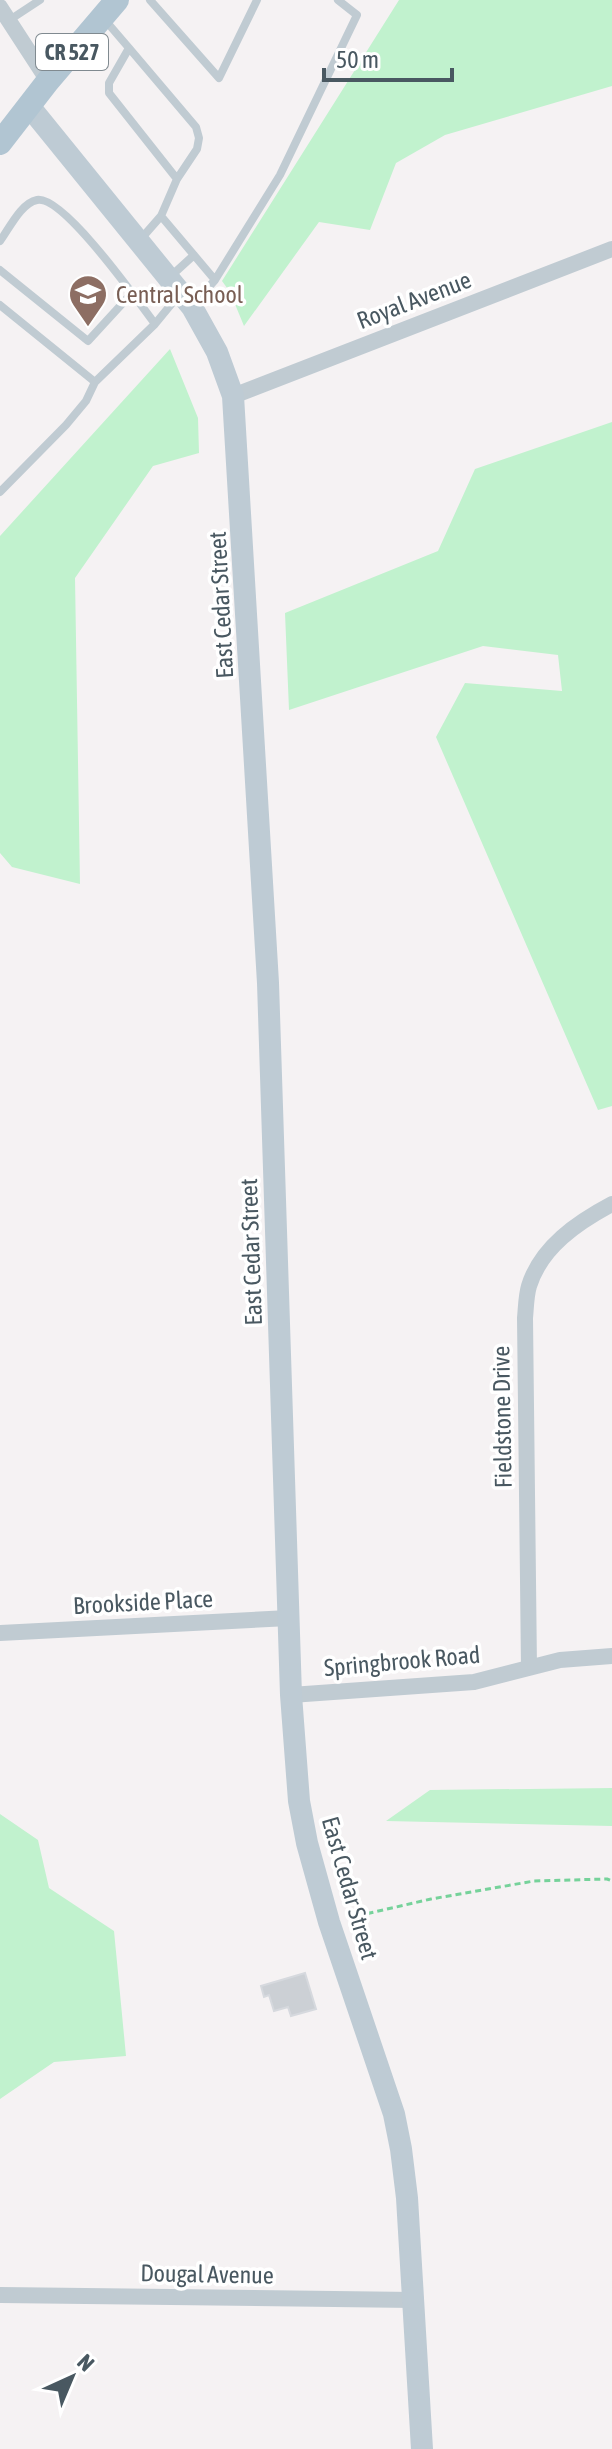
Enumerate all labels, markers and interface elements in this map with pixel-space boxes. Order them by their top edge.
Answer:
scale bar [324,32,452,82]
road number: CR 527 [36,34,108,70]
text: 50 m [336,46,379,73]
street label: Royal Avenue [353,266,475,334]
school or university icon: Central School [67,273,109,328]
place label: Central School [116,281,244,308]
street label: East Cedar Street [204,531,238,679]
street label: East Cedar Street [235,1178,267,1326]
street label: Fieldstone Drive [487,1346,517,1488]
street label: Brookside Place [72,1585,214,1619]
street label: Springbrook Road [323,1641,481,1681]
street label: East Cedar Street [317,1814,383,1963]
street label: Dougal Avenue [140,2259,274,2289]
north arrow [32,2337,112,2417]
text: N [72,2349,100,2376]

